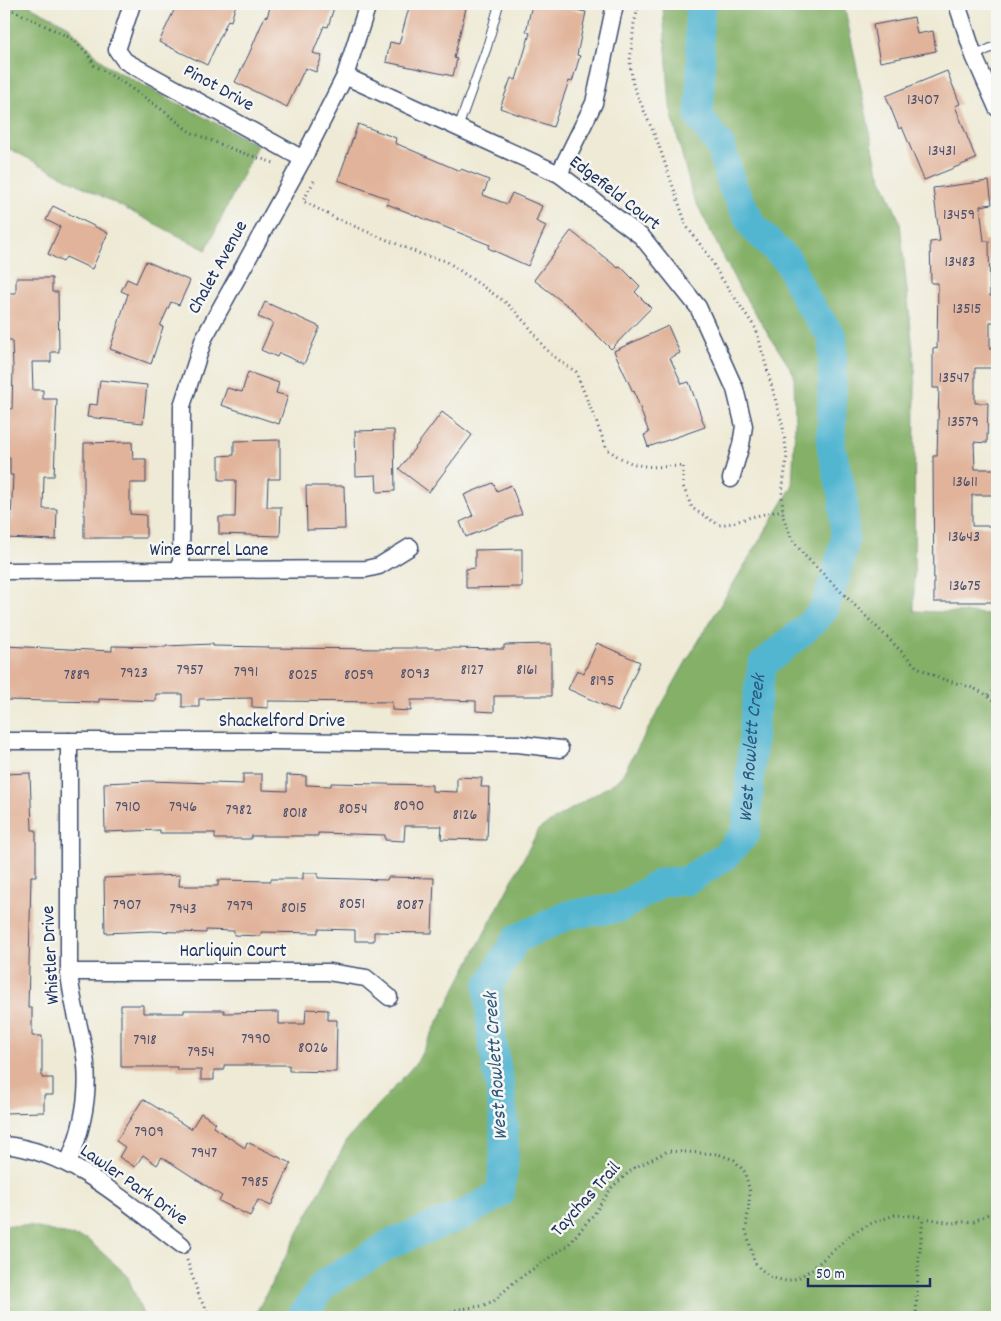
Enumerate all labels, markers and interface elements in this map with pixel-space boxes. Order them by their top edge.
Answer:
street label: Pinot Drive [178,58,258,120]
house number: 13407 [907,89,939,112]
house number: 13431 [928,140,956,163]
street label: Edgefield Court [563,150,665,238]
house number: 13459 [943,204,975,227]
street label: Chalet Avenue [182,216,256,320]
house number: 13483 [945,251,975,274]
house number: 13515 [953,298,981,321]
house number: 13547 [939,367,969,390]
house number: 13579 [947,411,979,434]
house number: 13611 [952,471,978,494]
house number: 13643 [948,526,980,549]
street label: Wine Barrel Lane [150,538,268,565]
house number: 13675 [949,575,981,598]
house number: 7957 [177,659,204,682]
house number: 8127 [460,659,484,682]
house number: 8161 [516,659,538,682]
house number: 7991 [234,661,258,684]
house number: 7923 [120,662,148,685]
house number: 8093 [400,663,430,686]
house number: 7889 [64,664,90,687]
house number: 8025 [288,664,318,687]
house number: 8059 [344,664,374,687]
house number: 8195 [590,670,614,693]
water label: West Rowlett Creek [733,671,775,823]
street label: Shackelford Drive [219,709,345,736]
house number: 8090 [393,795,425,818]
house number: 7910 [115,796,141,819]
house number: 7946 [169,796,197,819]
house number: 8054 [338,798,368,821]
house number: 7982 [226,799,252,822]
house number: 8018 [282,802,308,825]
house number: 8126 [453,804,478,827]
house number: 8051 [339,893,365,916]
house number: 7907 [113,894,141,917]
house number: 8087 [396,894,424,917]
house number: 7979 [227,895,253,918]
house number: 8015 [281,897,307,920]
house number: 7943 [169,898,197,921]
street label: Whistler Drive [36,905,68,1005]
street label: Harliquin Court [179,939,287,966]
water label: West Rowlett Creek [478,989,516,1141]
house number: 7990 [241,1028,271,1051]
house number: 7918 [133,1029,157,1052]
house number: 8026 [298,1037,328,1060]
house number: 7954 [187,1041,215,1064]
house number: 7909 [134,1121,164,1144]
street label: Lawler Park Drive [73,1139,193,1233]
house number: 7947 [191,1142,217,1165]
street label: Taychas Trail [546,1156,629,1244]
house number: 7985 [241,1171,269,1194]
scale bar [808,1256,931,1288]
text: 50 m [816,1264,845,1286]

